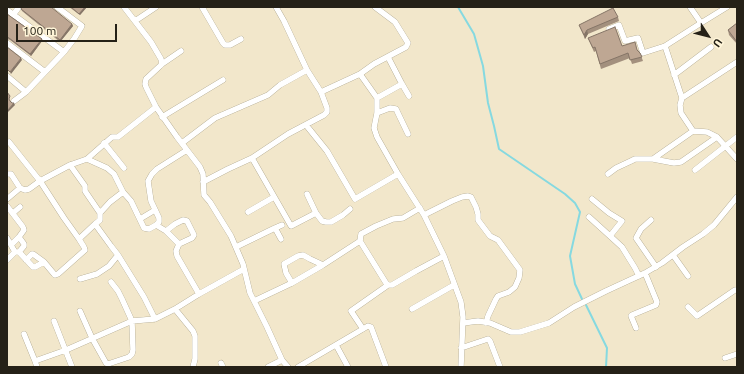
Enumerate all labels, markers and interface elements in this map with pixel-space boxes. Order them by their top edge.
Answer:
scale bar [18,16,119,42]
north arrow [688,16,728,56]
text: 100 m [23,24,56,37]
text: U [711,36,725,50]

